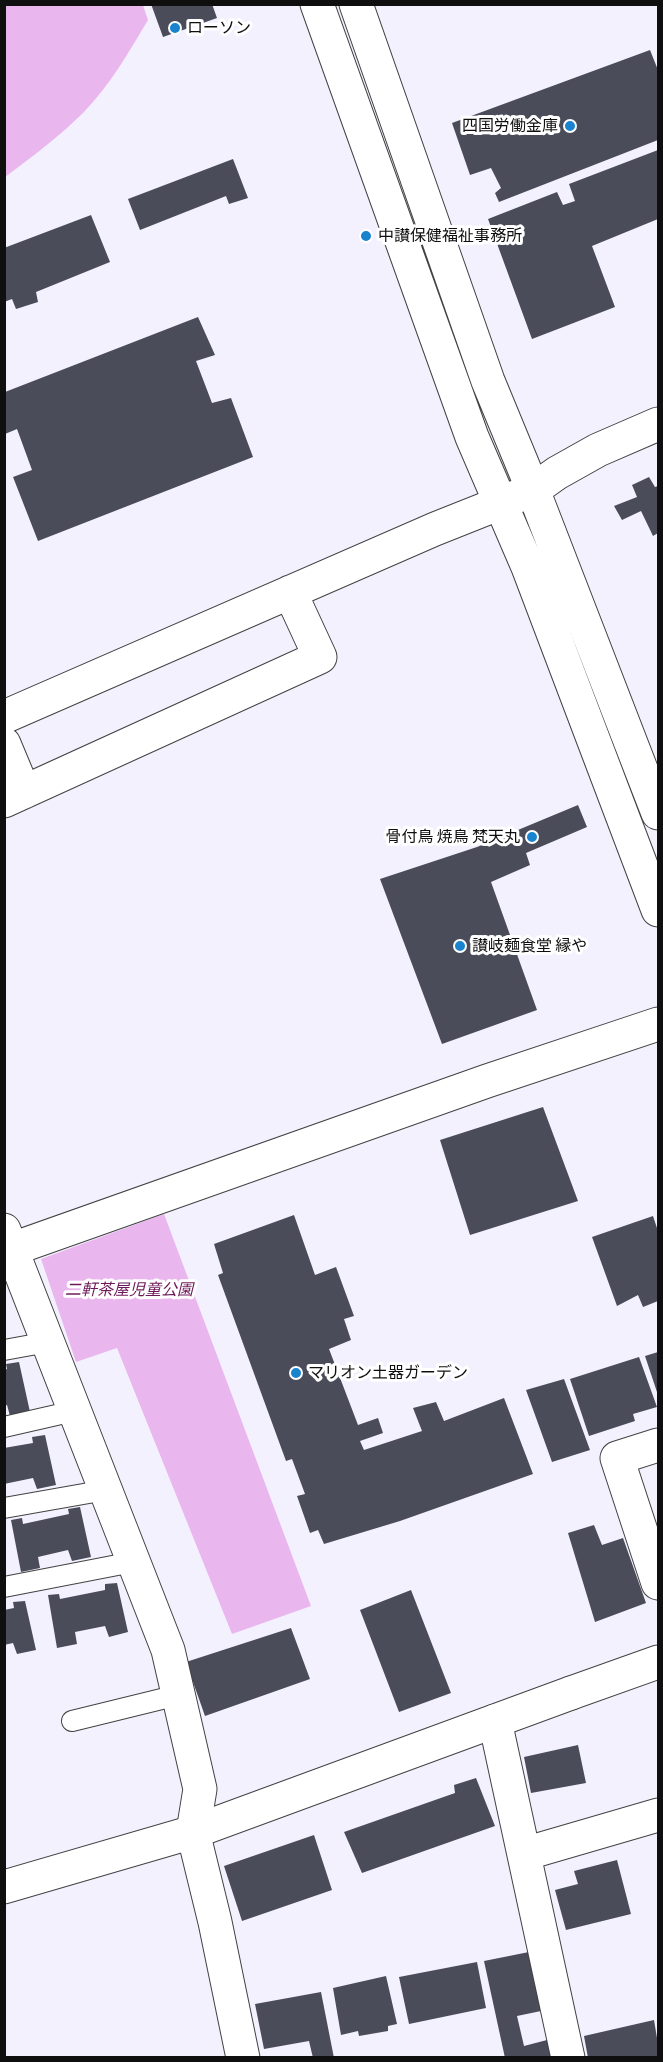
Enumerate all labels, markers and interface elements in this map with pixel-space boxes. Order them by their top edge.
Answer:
place label: ローソン [187,18,251,38]
marker: ローソン [168,21,182,35]
place label: 四国労働金庫 [462,116,558,136]
marker: 四国労働金庫 [563,119,577,133]
place label: 中讃保健福祉事務所 [378,226,522,246]
marker: 中讃保健福祉事務所 [359,229,373,243]
place label: 骨付鳥 焼鳥 梵天丸 [386,827,520,847]
marker: 骨付鳥 焼鳥 梵天丸 [525,830,539,844]
place label: 讃岐麺食堂 縁や [472,936,587,956]
marker: 讃岐麺食堂 縁や [453,939,467,953]
park label: 二軒茶屋児童公園 [65,1280,193,1300]
place label: マリオン土器ガーデン [308,1363,468,1383]
marker: マリオン土器ガーデン [289,1366,303,1380]

